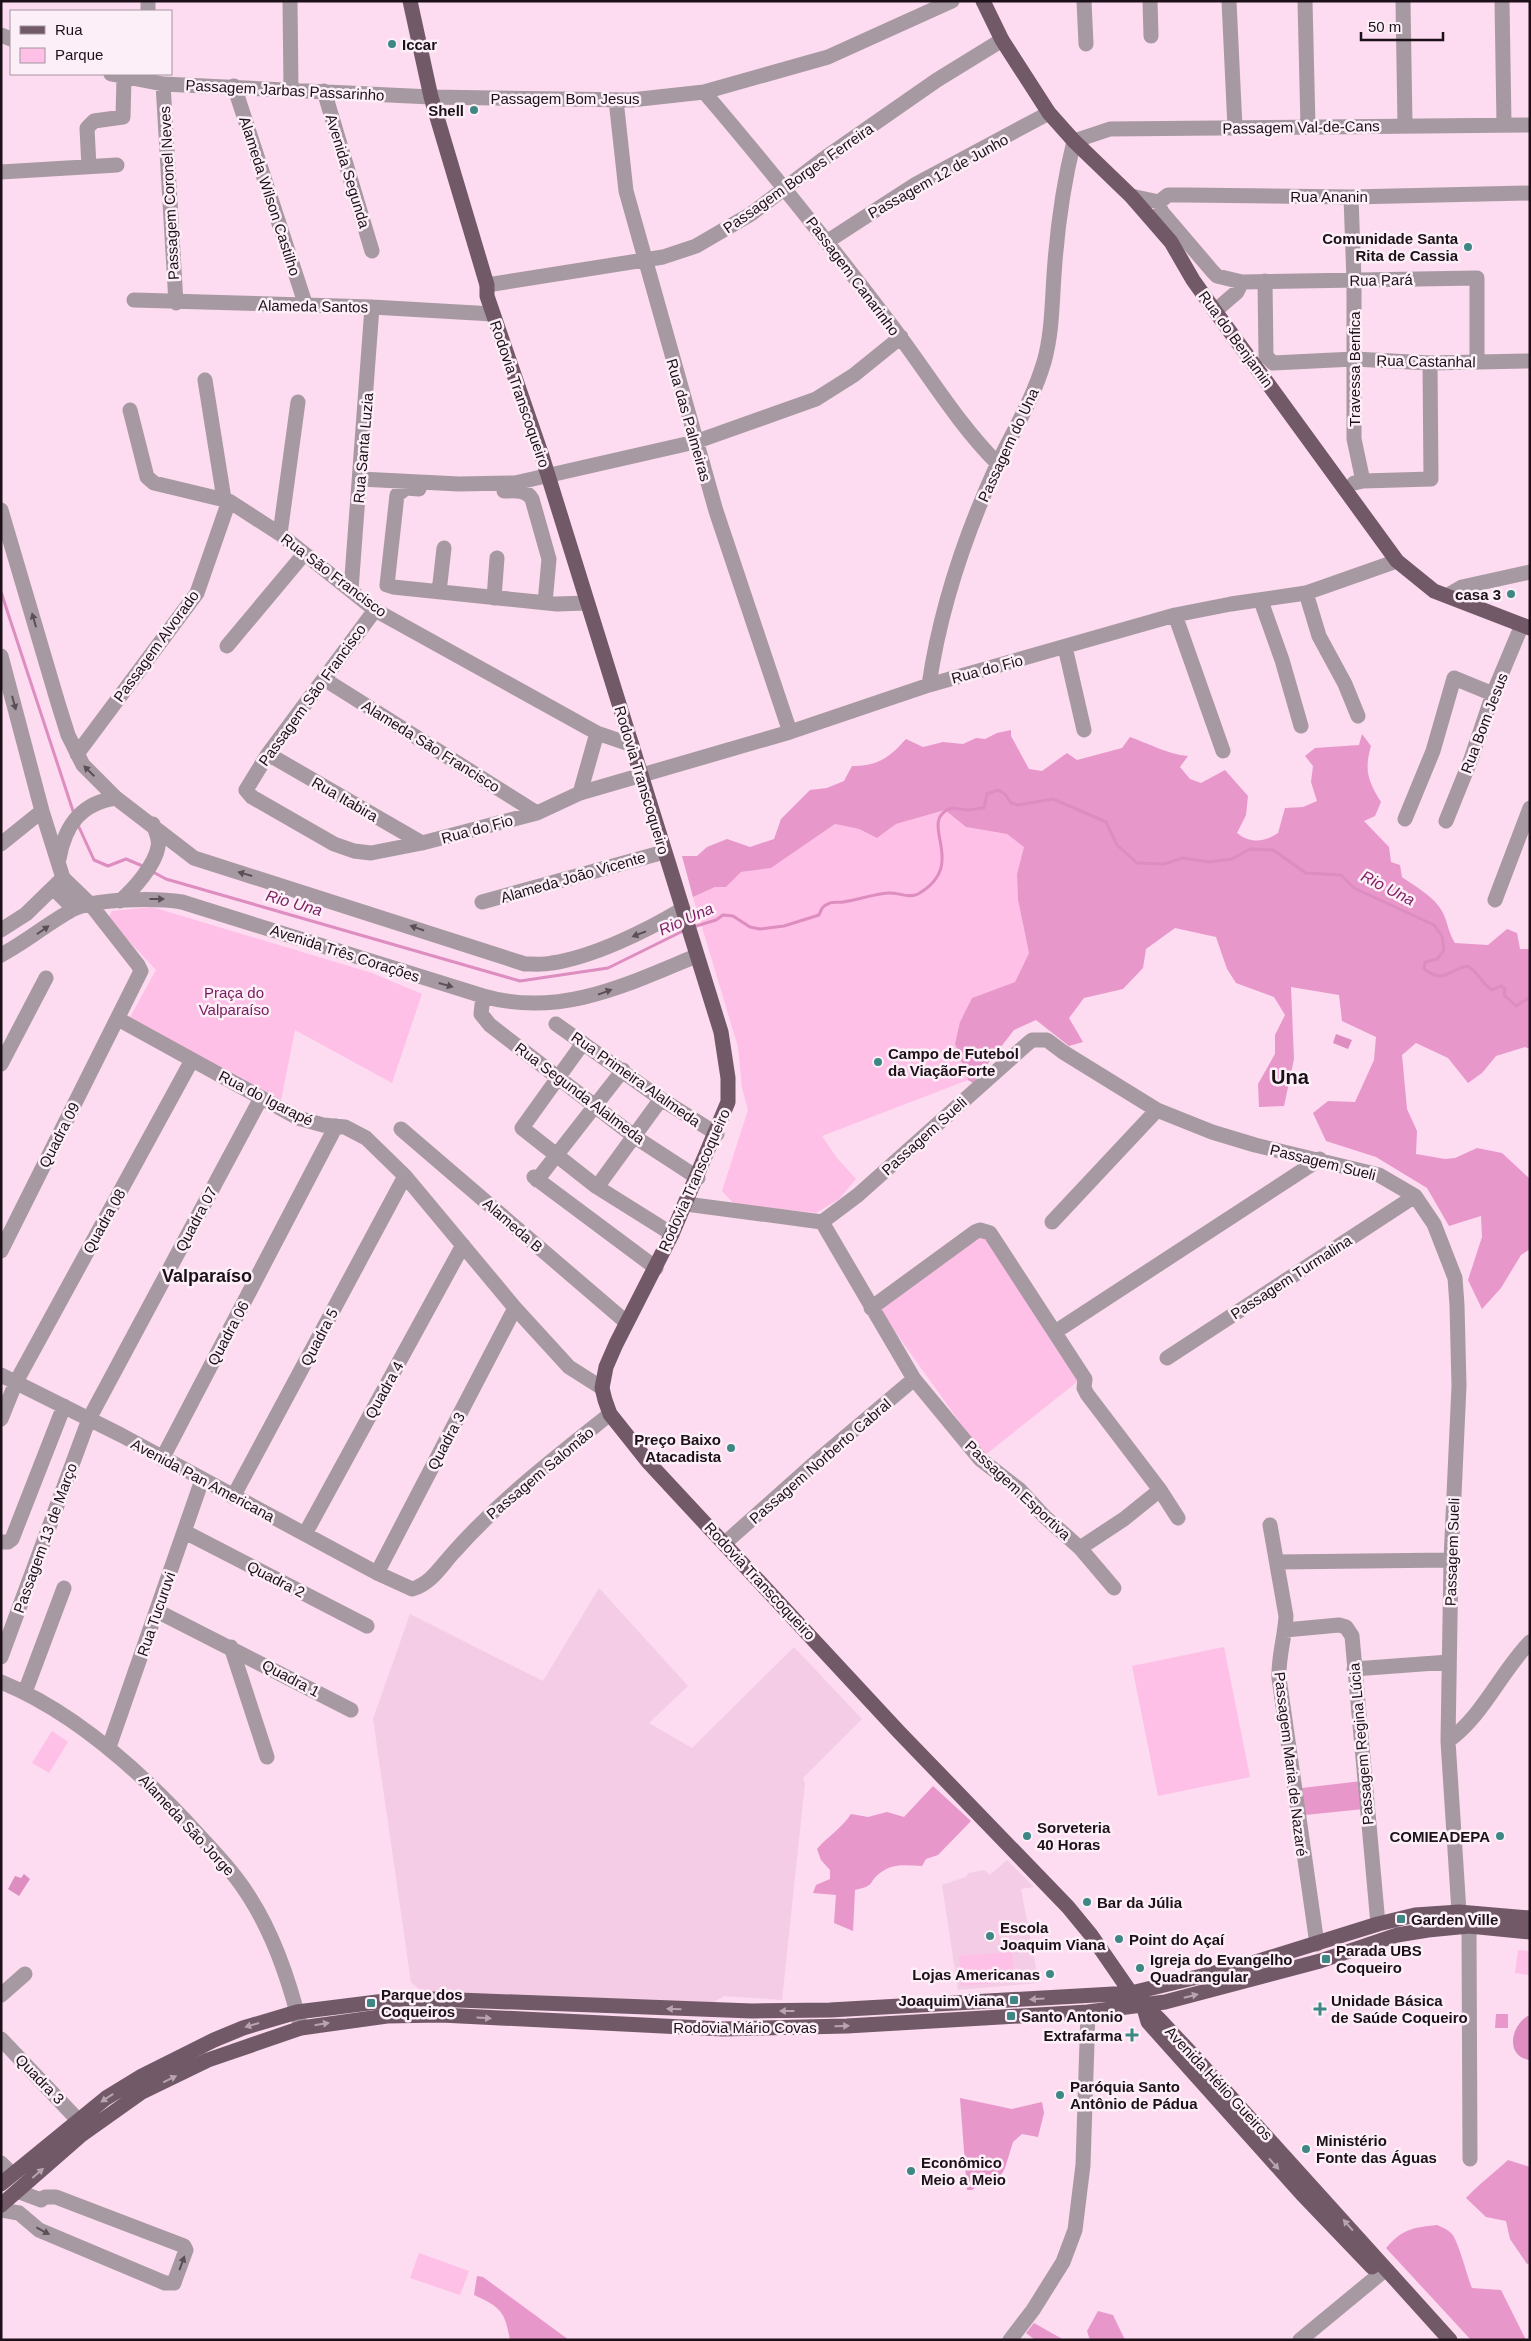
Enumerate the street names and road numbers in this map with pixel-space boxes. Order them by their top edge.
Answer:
street label: Passagem Jarbas Passarinho [185,76,385,104]
street label: Passagem Bom Jesus [490,90,640,107]
street label: Passagem Coronel Neves [156,106,182,280]
street label: Avenida Segunda [323,112,374,231]
street label: Alameda Wilson Castilho [236,114,304,278]
street label: Passagem Val-de-Cans [1222,117,1380,137]
street label: Passagem Borges Ferreira [720,119,877,236]
street label: Passagem 12 de Junho [865,130,1011,222]
street label: Rua Ananin [1290,188,1368,205]
street label: Passagem Canarinho [803,213,903,339]
street label: Rua Pará [1349,271,1413,289]
street label: Rua do Benjamin [1195,287,1277,391]
street label: Alameda Santos [258,297,368,315]
street label: Travessa Benfica [1346,311,1363,427]
street label: Rodovia Transcoqueiro [487,318,553,470]
street label: Rua Castanhal [1376,352,1476,370]
street label: Rua das Palmeiras [663,357,715,483]
street label: Passagem do Una [974,385,1042,505]
street label: Rua Santa Luzia [350,391,376,504]
street label: Rua São Francisco [278,530,390,620]
street label: Passagem Alvorado [110,587,202,705]
street label: Passagem São Francisco [255,621,369,769]
street label: Rua do Fio [949,651,1025,687]
street label: Rua Bom Jesus [1457,671,1511,775]
street label: Alameda São Francisco [359,697,503,795]
street label: Rodovia Transcoqueiro [611,704,673,856]
street label: Rua Itabira [309,773,382,825]
street label: Rua do Fio [439,811,515,847]
street label: Alameda João Vicente [499,848,647,906]
street label: Avenida Três Corações [268,921,422,985]
street label: Rua Primeira Alalmeda [568,1028,704,1130]
street label: Rua Segunda Alalmeda [512,1039,649,1148]
street label: Rua do Igarapé [216,1067,316,1129]
street label: Passagem Sueli [878,1093,970,1179]
street label: Quadra 09 [35,1100,83,1170]
street label: Rodovia Transcoqueiro [655,1106,733,1254]
street label: Passagem Sueli [1268,1141,1378,1183]
street label: Quadra 07 [172,1184,220,1254]
street label: Quadra 08 [79,1186,129,1256]
street label: Alameda B [480,1195,546,1255]
street label: Passagem Turmalina [1227,1231,1355,1323]
street label: Quadra 06 [204,1298,252,1368]
street label: Quadra 5 [297,1305,341,1369]
street label: Quadra 4 [361,1359,407,1421]
street label: Passagem Norberto Cabral [746,1395,894,1527]
street label: Quadra 3 [424,1409,468,1473]
street label: Passagem Salomão [483,1423,597,1523]
street label: Avenida Pan Americana [128,1435,278,1525]
street label: Passagem Esportiva [962,1437,1075,1544]
street label: Passagem 13 de Março [10,1461,80,1615]
street label: Passagem Sueli [1442,1498,1462,1606]
street label: Rodovia Transcoqueiro [701,1519,819,1643]
street label: Quadra 2 [244,1557,308,1601]
street label: Rua Tucuruvi [134,1569,178,1659]
street label: Quadra 1 [259,1656,323,1700]
street label: Passagem Regina Lúcia [1345,1662,1377,1826]
street label: Passagem Maria de Nazaré [1271,1671,1311,1857]
street label: Alameda São Jorge [136,1771,238,1879]
street label: Rodovia Mário Covas [673,2019,817,2036]
street label: Avenida Hélio Gueiros [1162,2023,1276,2143]
street label: Quadra 3 [12,2051,68,2107]

